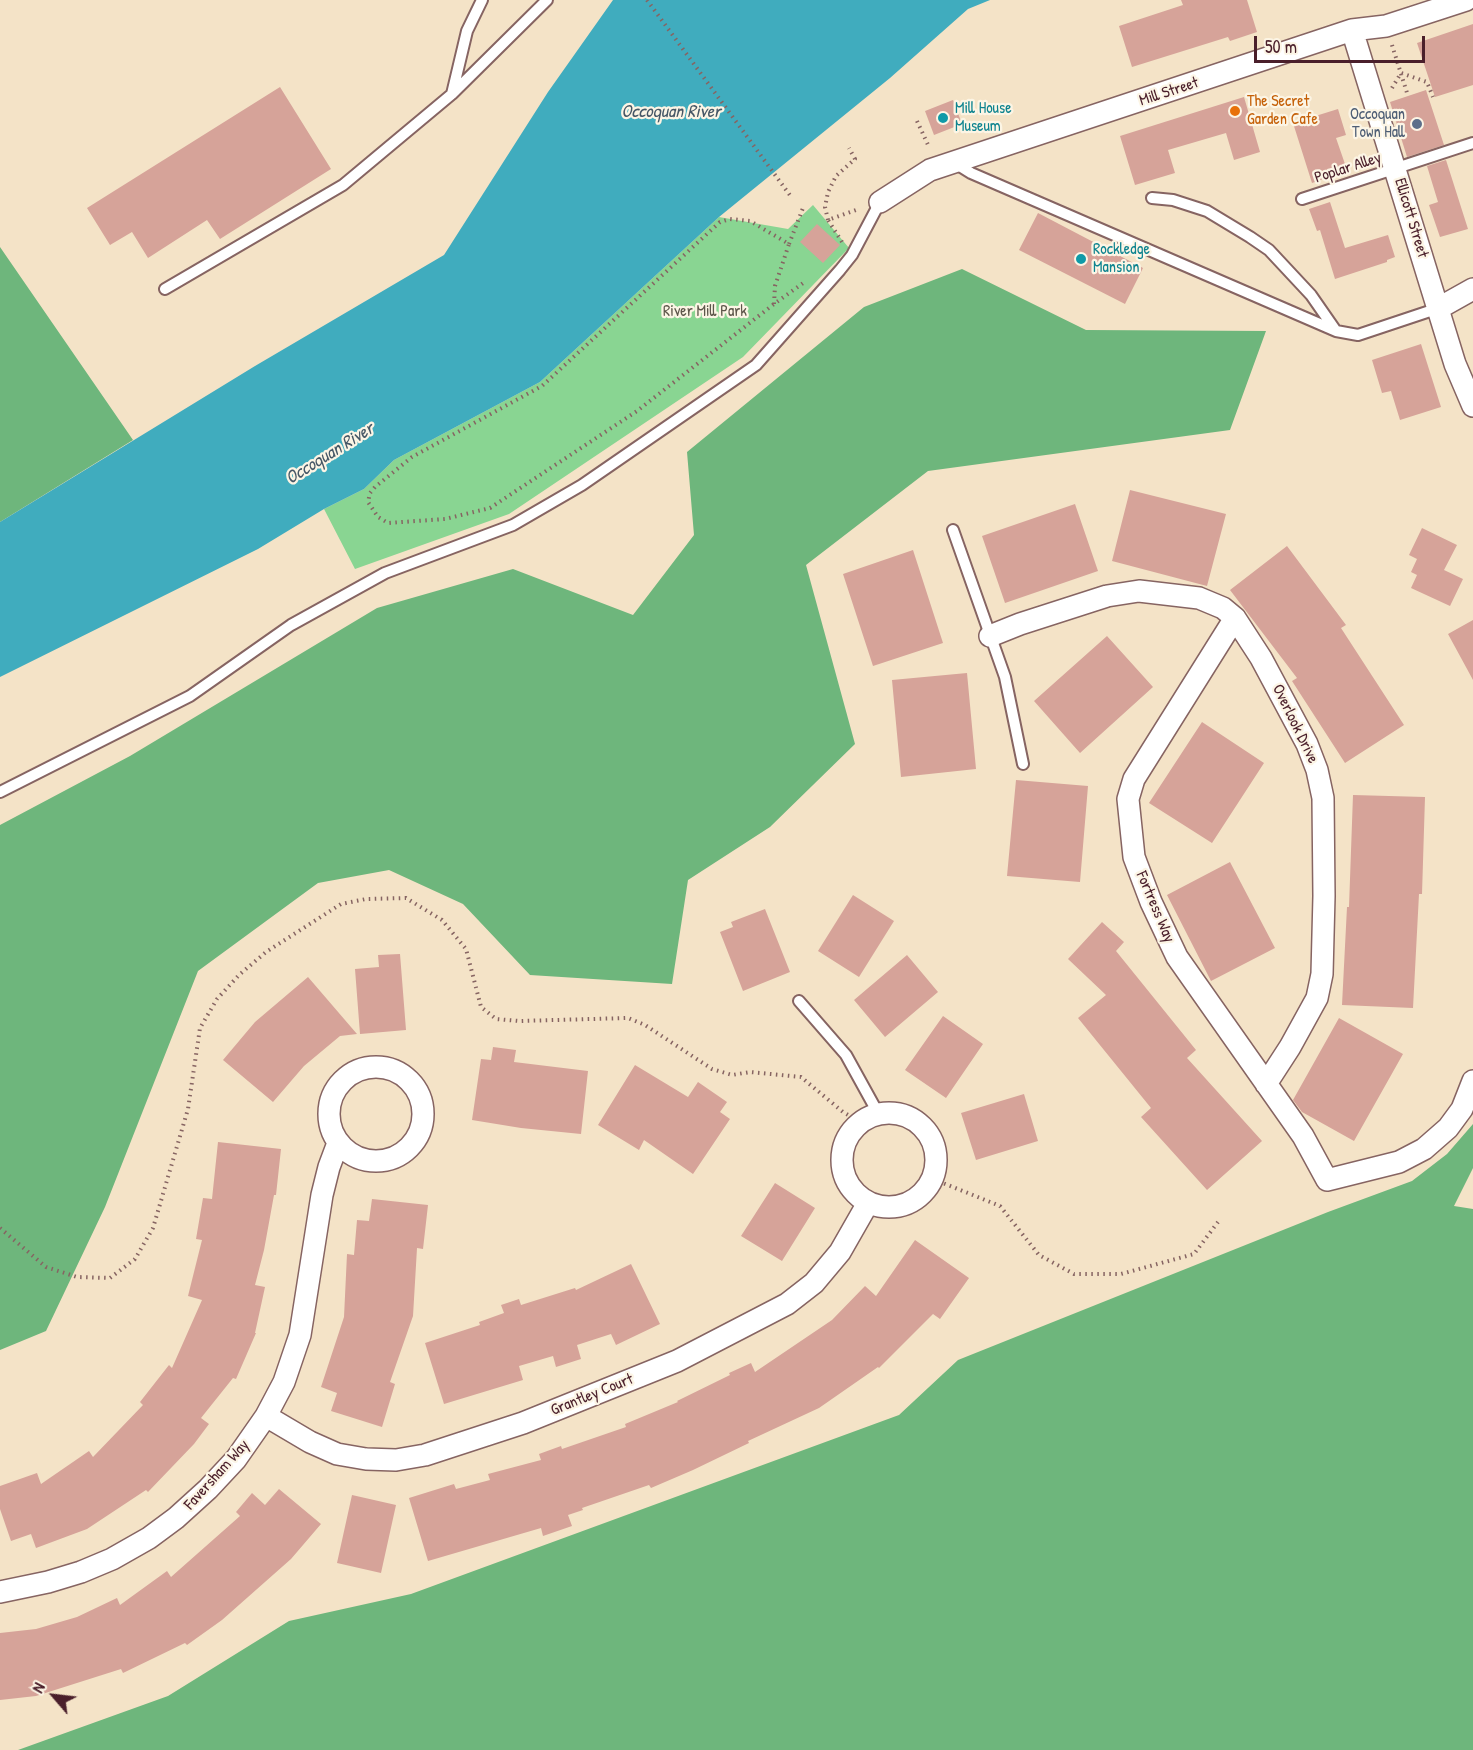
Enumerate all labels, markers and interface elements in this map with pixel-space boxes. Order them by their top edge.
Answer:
scale bar [1257,24,1428,62]
text: 50 m [1265,34,1297,59]
street label: Mill Street [1137,73,1201,111]
place label: The Secret Garden Cafe [1247,92,1318,130]
place label: Mill House Museum [955,99,1012,137]
water label: Occoquan River [621,101,721,123]
marker: The Secret Garden Cafe [1228,104,1242,118]
place label: Occoquan Town Hall [1350,105,1405,143]
marker: Mill House Museum [936,111,950,125]
marker: Occoquan Town Hall [1410,117,1424,131]
street label: Poplar Alley [1312,148,1384,188]
street label: Ellicott Street [1390,176,1432,260]
place label: Rockledge Mansion [1093,240,1150,278]
marker: Rockledge Mansion [1074,252,1088,266]
park label: River Mill Park [663,302,747,322]
water label: Occoquan River [282,418,378,490]
street label: Overlook Drive [1268,681,1322,767]
street label: Fortress Way [1131,868,1179,946]
street label: Grantley Court [548,1370,636,1420]
street label: Faversham Way [180,1436,254,1514]
north arrow [24,1666,84,1726]
text: N [26,1679,50,1696]

